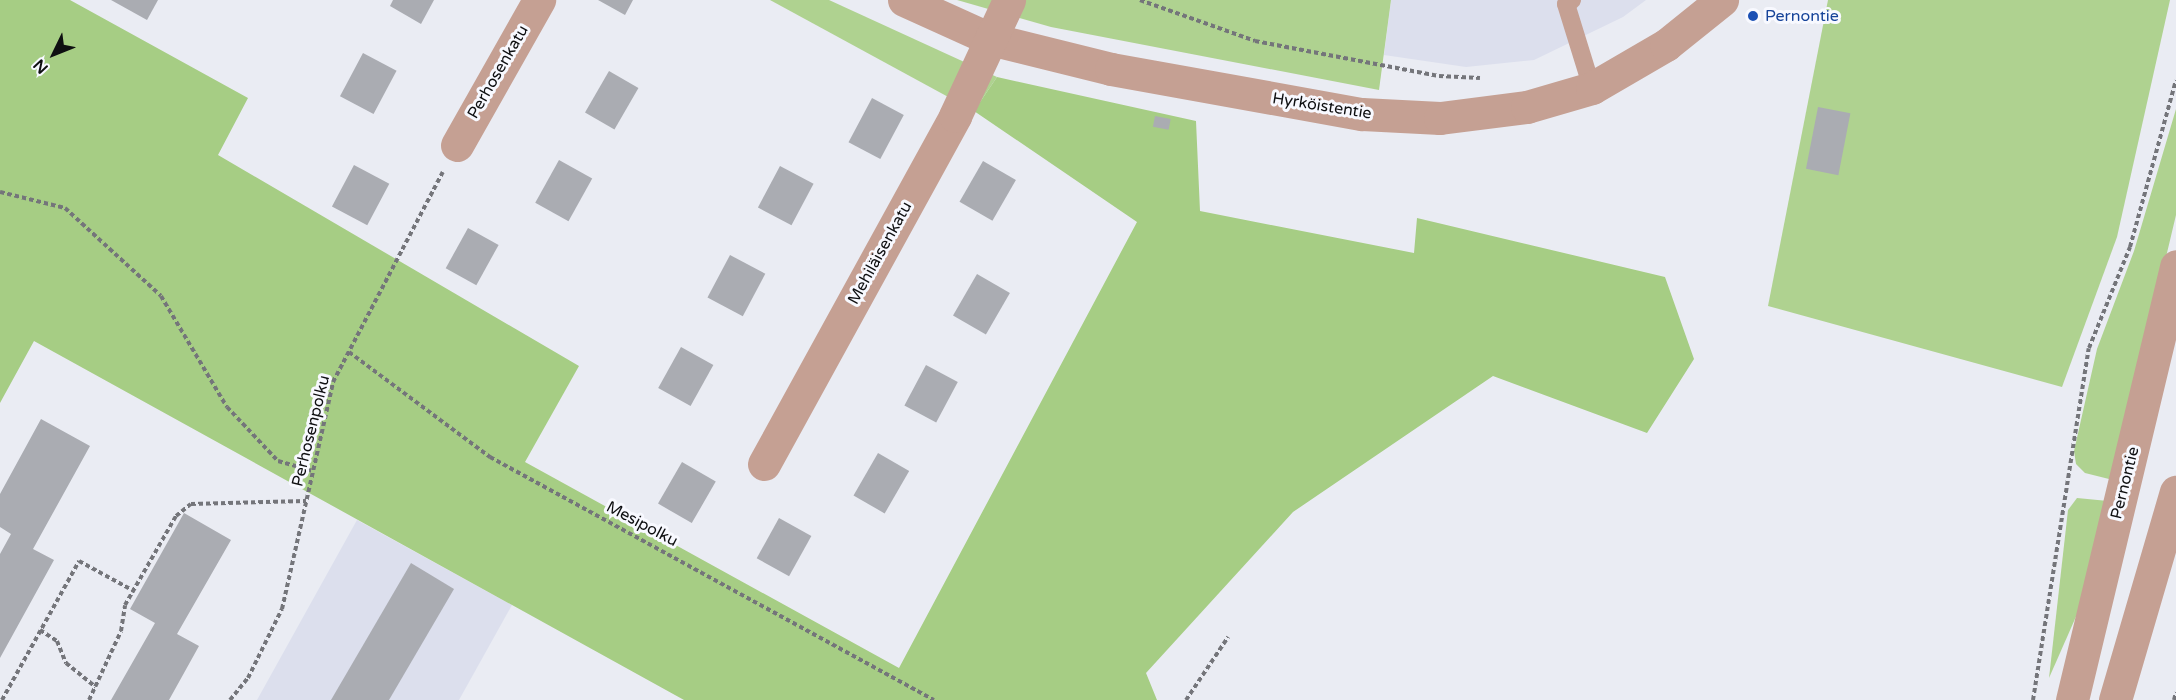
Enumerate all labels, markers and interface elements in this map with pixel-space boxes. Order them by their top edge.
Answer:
place label: Pernontie [1765,6,1839,26]
marker: Pernontie [1746,9,1760,23]
street label: Perhosenkatu [463,22,533,122]
north arrow [24,24,84,84]
text: N [29,55,53,78]
street label: Hyrköistentie [1271,89,1373,123]
street label: Mehiläisenkatu [844,198,916,308]
street label: Perhosenpolku [288,373,334,489]
street label: Pernontie [2107,445,2143,521]
street label: Mesipolku [603,497,681,551]

